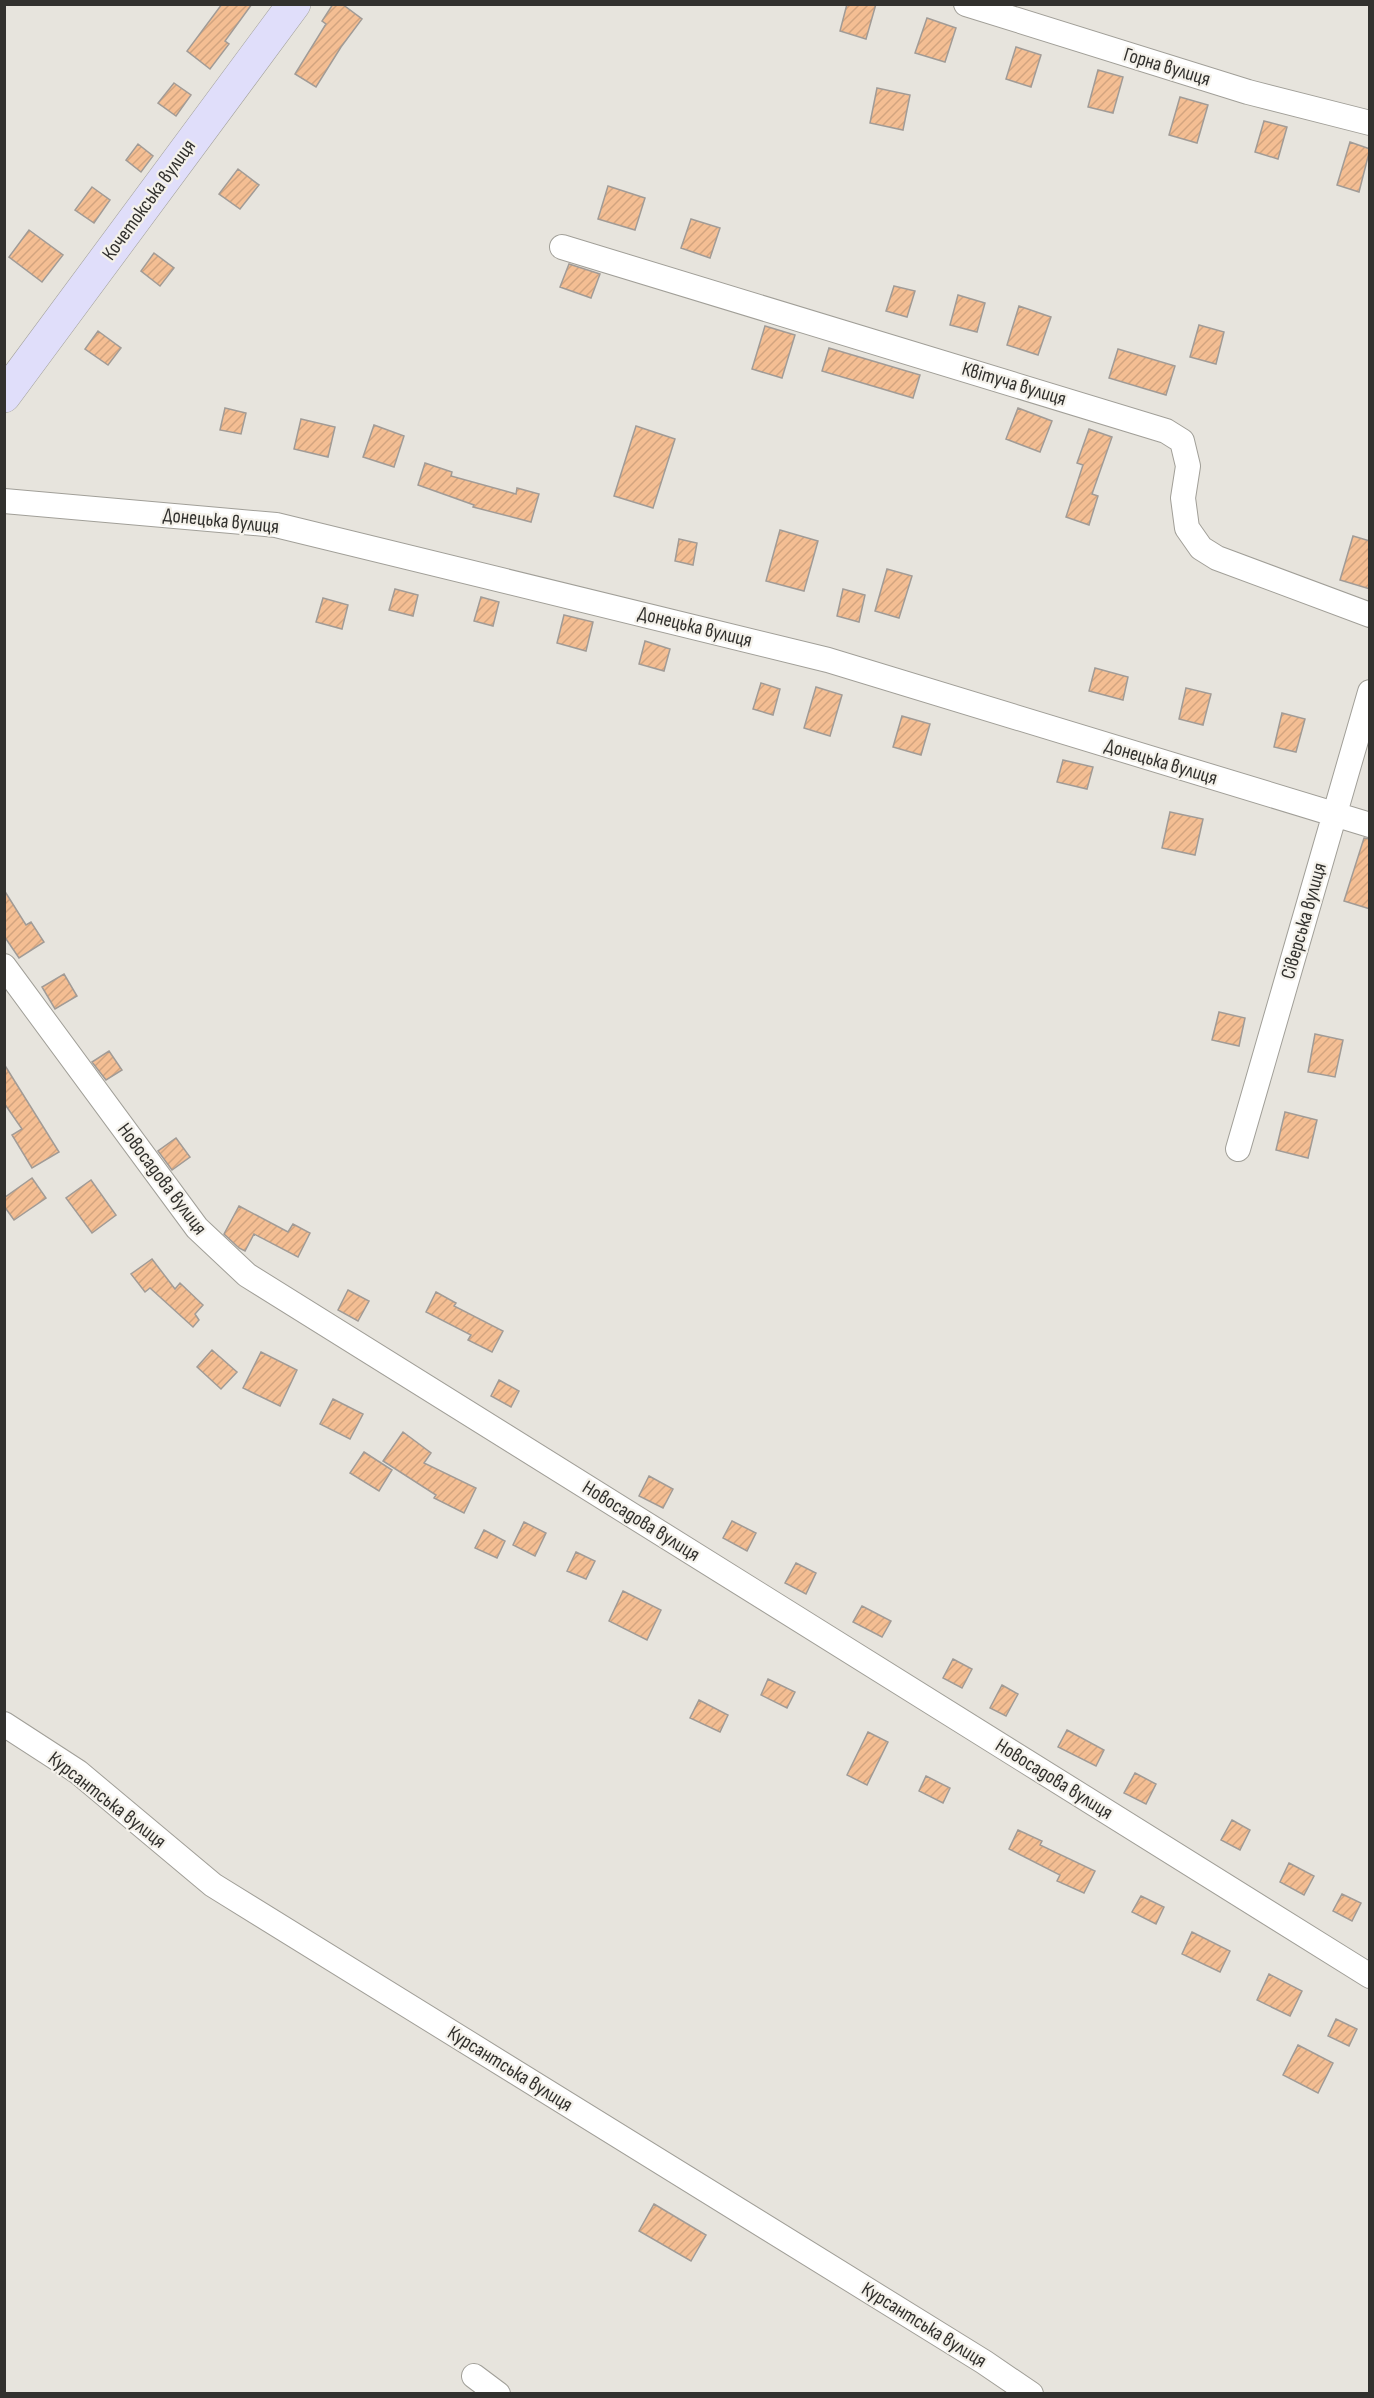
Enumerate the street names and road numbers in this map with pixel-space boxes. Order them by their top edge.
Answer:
street label: Горна вулиця [1121,42,1213,92]
street label: Кочетокська вулиця [97,135,201,265]
street label: Квітуча вулиця [959,357,1069,411]
street label: Донецька вулиця [162,503,280,539]
street label: Донецька вулиця [636,601,754,653]
street label: Донецька вулиця [1102,733,1220,791]
street label: Сіверська вулиця [1276,860,1332,982]
street label: Новосадова вулиця [112,1118,212,1240]
street label: Новосадова вулиця [578,1475,704,1567]
street label: Новосадова вулиця [991,1733,1117,1825]
street label: Курсантська вулиця [43,1746,171,1854]
street label: Курсантська вулиця [443,2021,577,2117]
street label: Курсантська вулиця [857,2277,991,2373]

